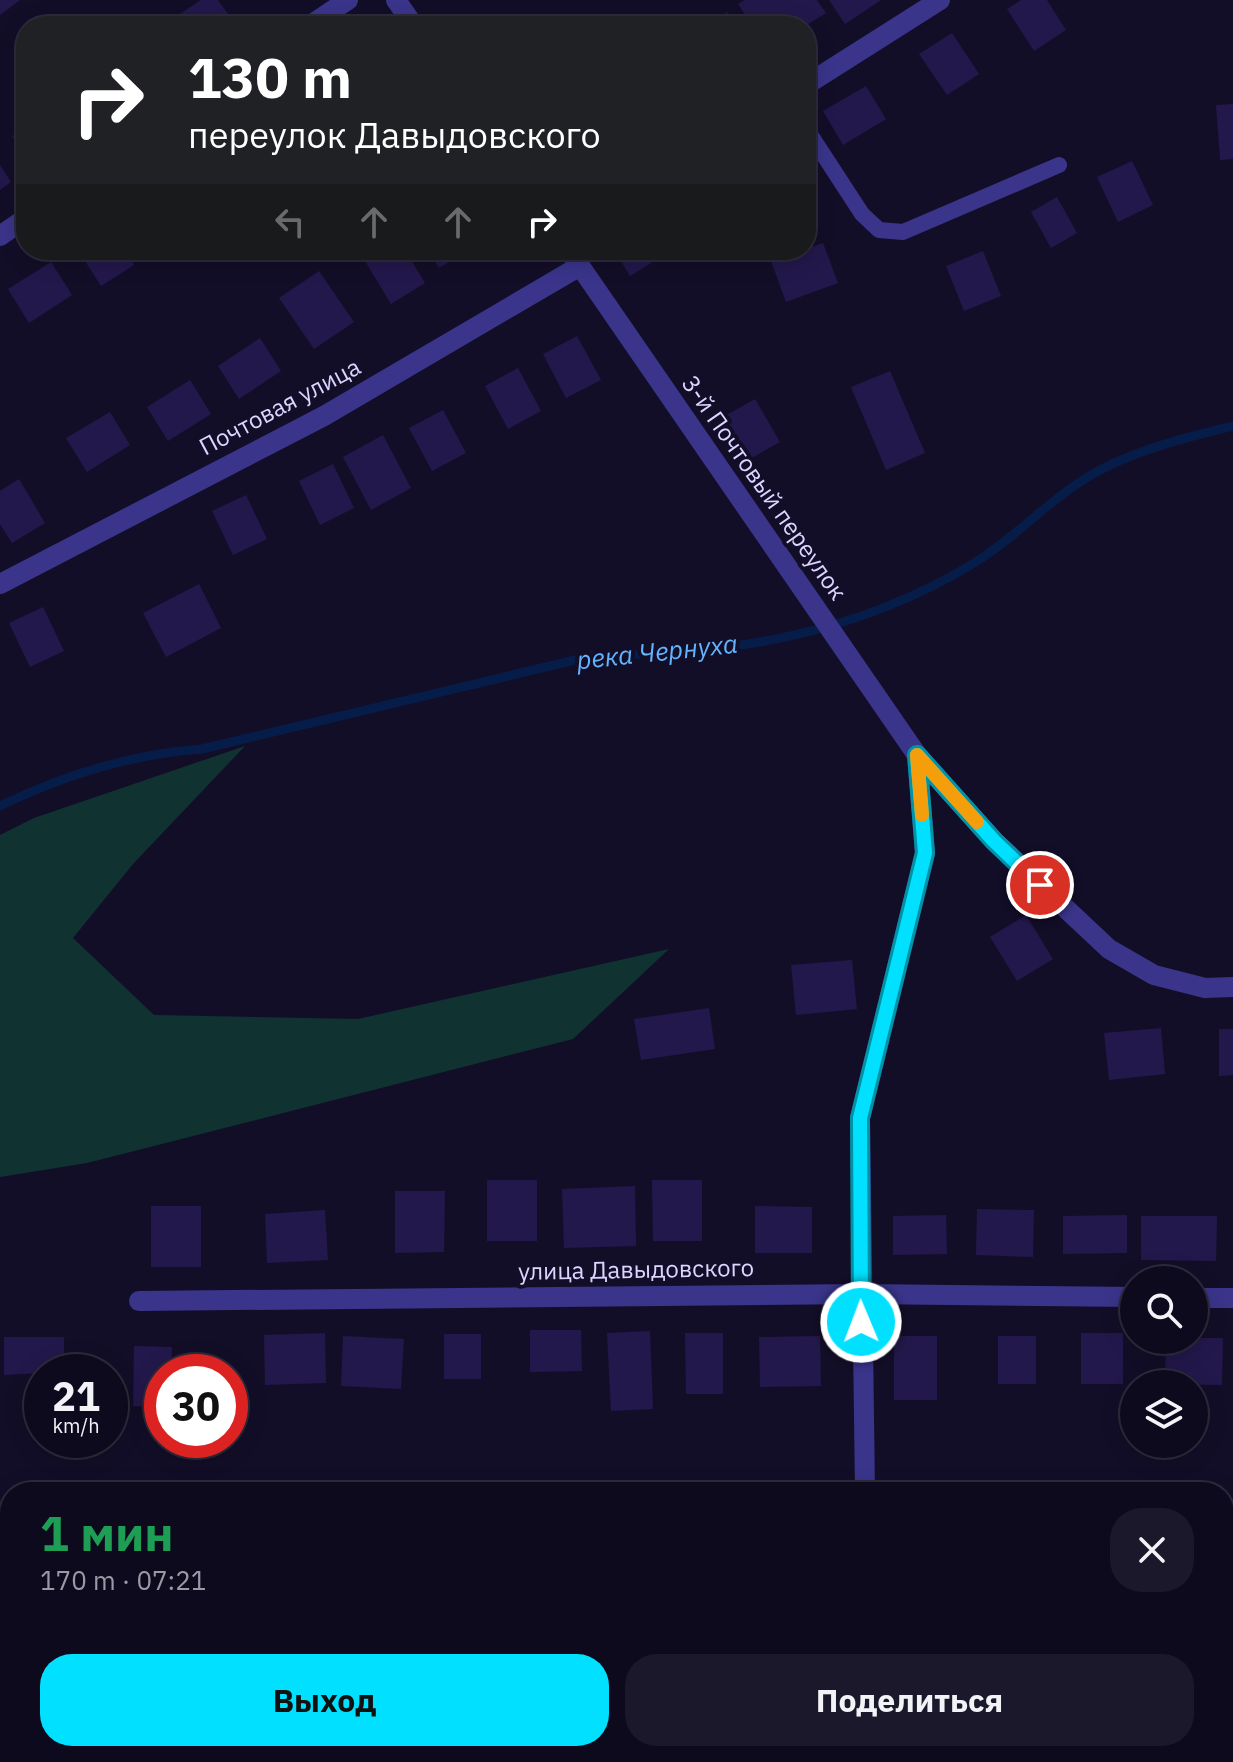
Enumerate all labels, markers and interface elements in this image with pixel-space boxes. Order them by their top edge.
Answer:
text: 130 m [188,41,352,113]
icon: right [56,48,160,152]
text: переулок Давыдовского [188,111,601,158]
icon: left [268,200,312,244]
icon: ahead [352,200,396,244]
icon: ahead [436,200,480,244]
icon: right [520,200,564,244]
street label: Почтовая улица [193,350,366,462]
street label: 3-й Почтовый переулок [675,369,855,606]
water label: река Чернуха [574,626,739,676]
pin [1006,851,1074,919]
icon: arrive [1018,863,1062,907]
street label: улица Давыдовского [518,1251,754,1287]
map controls [1120,1266,1208,1458]
button: search [1120,1266,1208,1354]
position arrow [819,1280,903,1364]
speed limit sign: 30 [144,1354,248,1458]
text: 21 [52,1370,100,1422]
button: layers [1120,1370,1208,1458]
text: km/h [52,1412,100,1439]
text: 1 мин [40,1502,174,1564]
button: close [1110,1508,1194,1592]
text: 170 m · 07:21 [40,1563,206,1597]
button: Выход [40,1654,609,1746]
button: Поделиться [625,1654,1194,1746]

